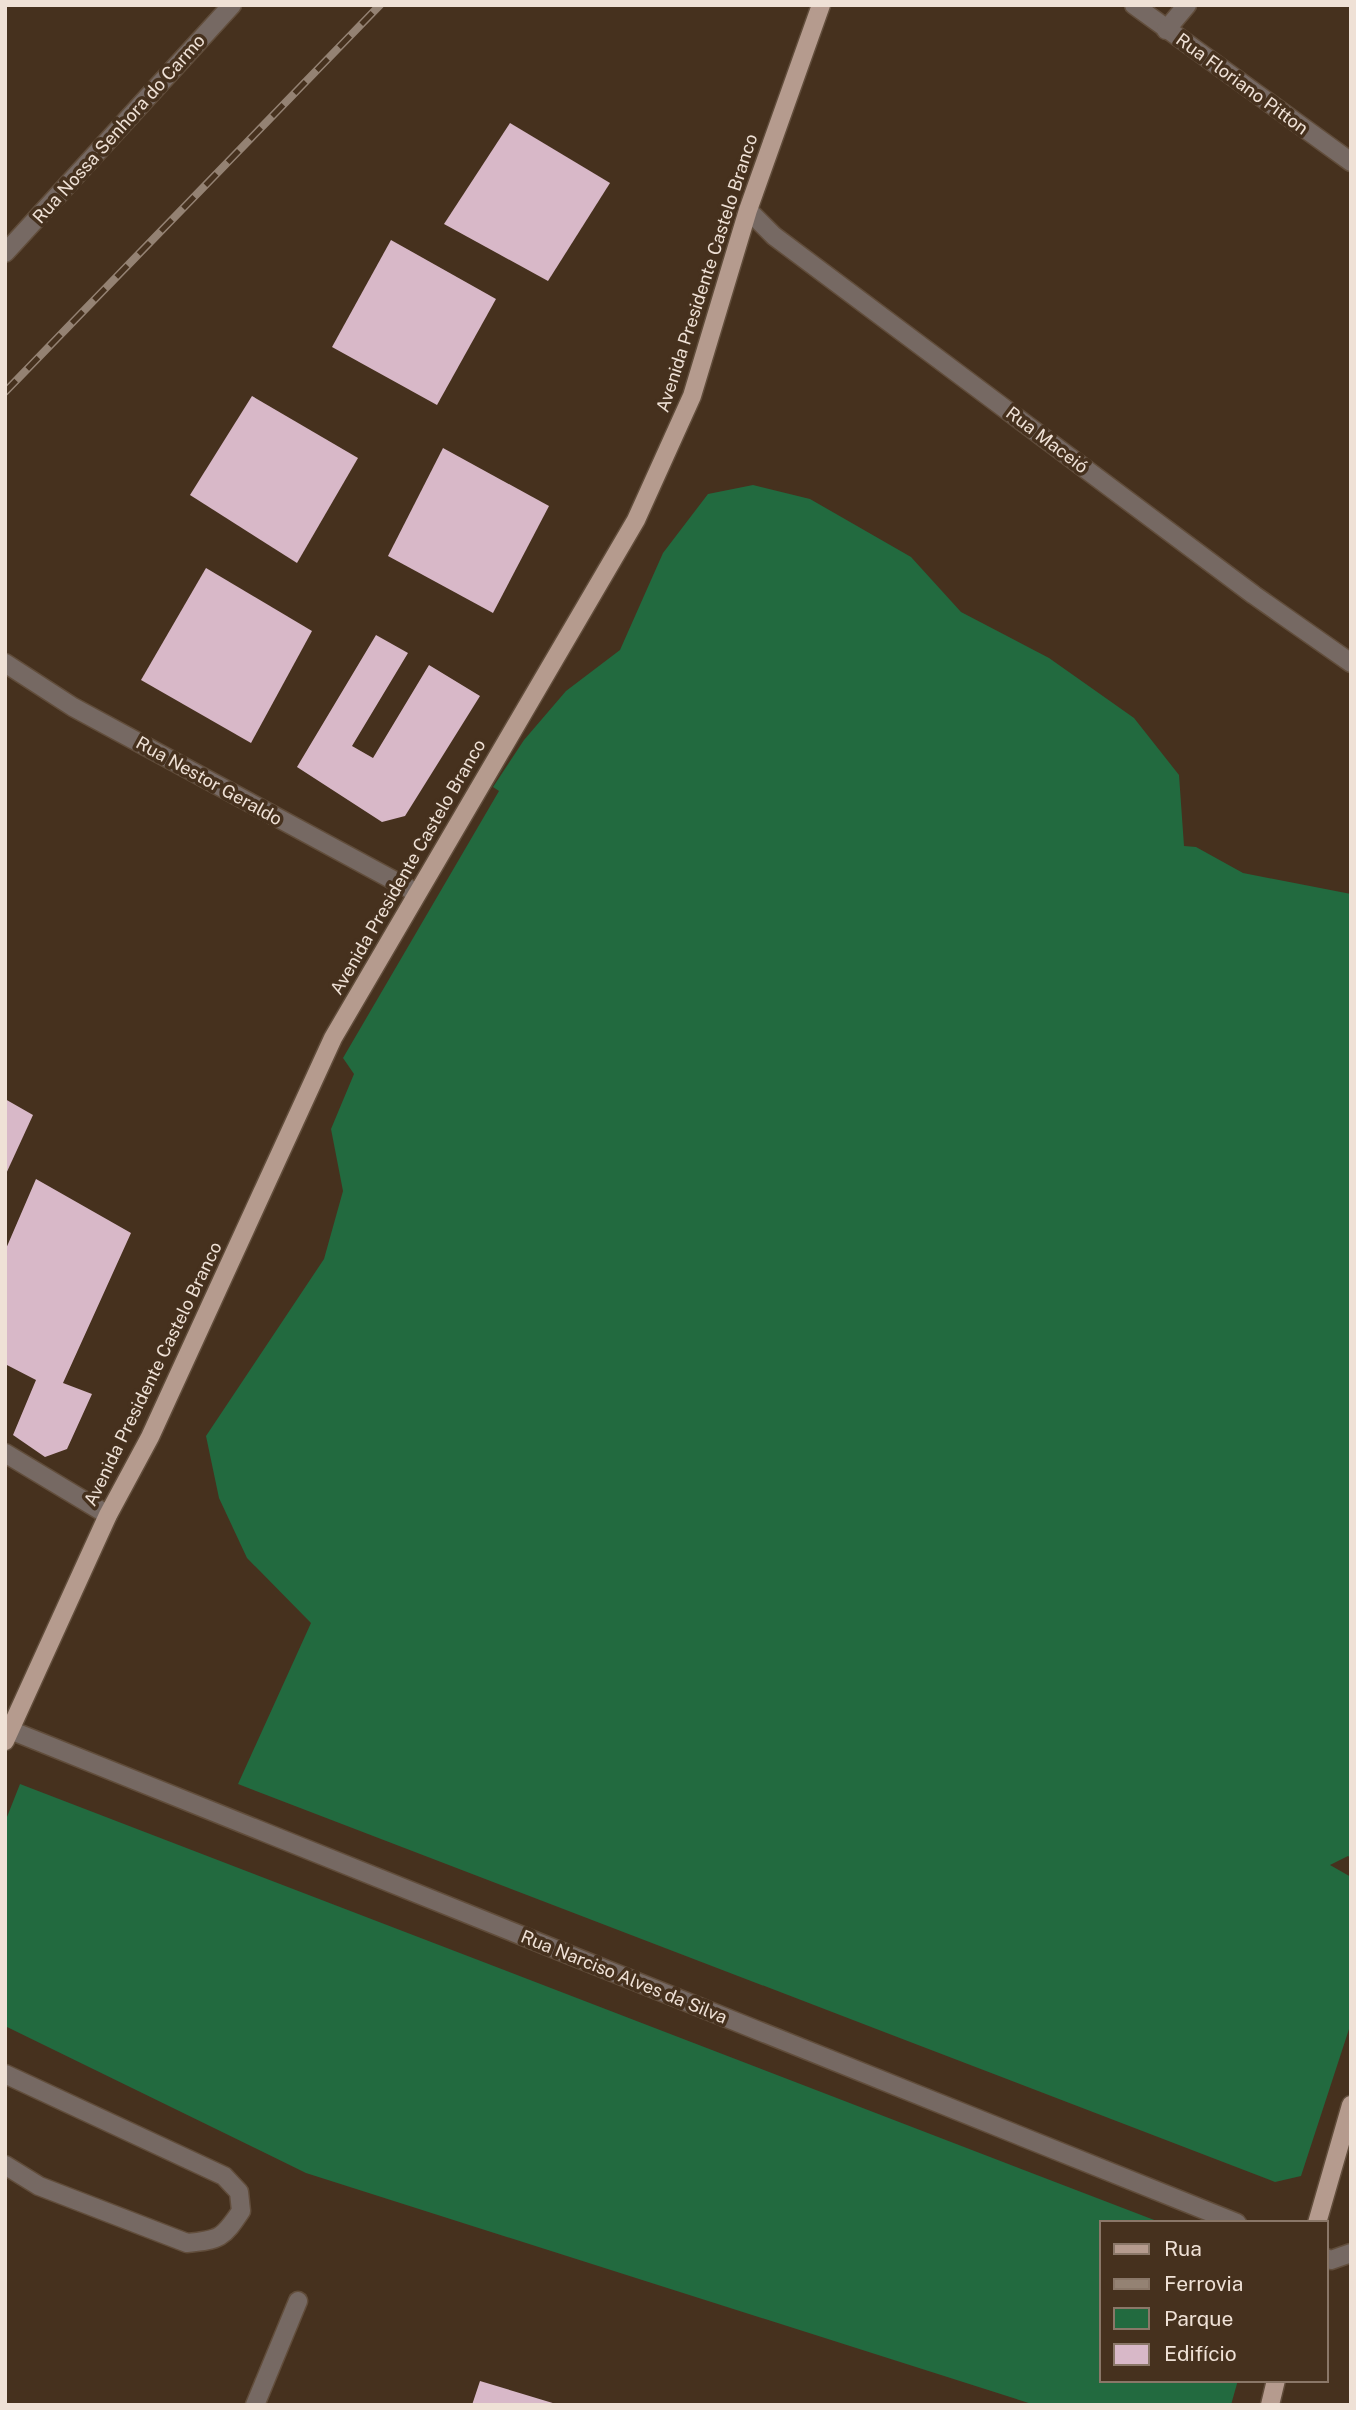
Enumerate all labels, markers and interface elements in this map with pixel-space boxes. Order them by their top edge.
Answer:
street label: Rua Floriano Pitton [1172,29,1312,139]
street label: Rua Nossa Senhora do Carmo [28,30,209,228]
street label: Avenida Presidente Castelo Branco [652,131,762,415]
street label: Rua Maceió [1002,402,1092,477]
street label: Rua Nestor Geraldo [133,732,286,829]
street label: Avenida Presidente Castelo Branco [326,735,490,998]
street label: Avenida Presidente Castelo Branco [79,1238,226,1509]
street label: Rua Narciso Alves da Silva [518,1925,730,2028]
legend [1100,2221,1328,2382]
text: Rua [1164,2236,1202,2261]
text: Ferrovia [1164,2271,1243,2296]
text: Parque [1164,2306,1233,2331]
text: Edifício [1164,2341,1237,2366]

